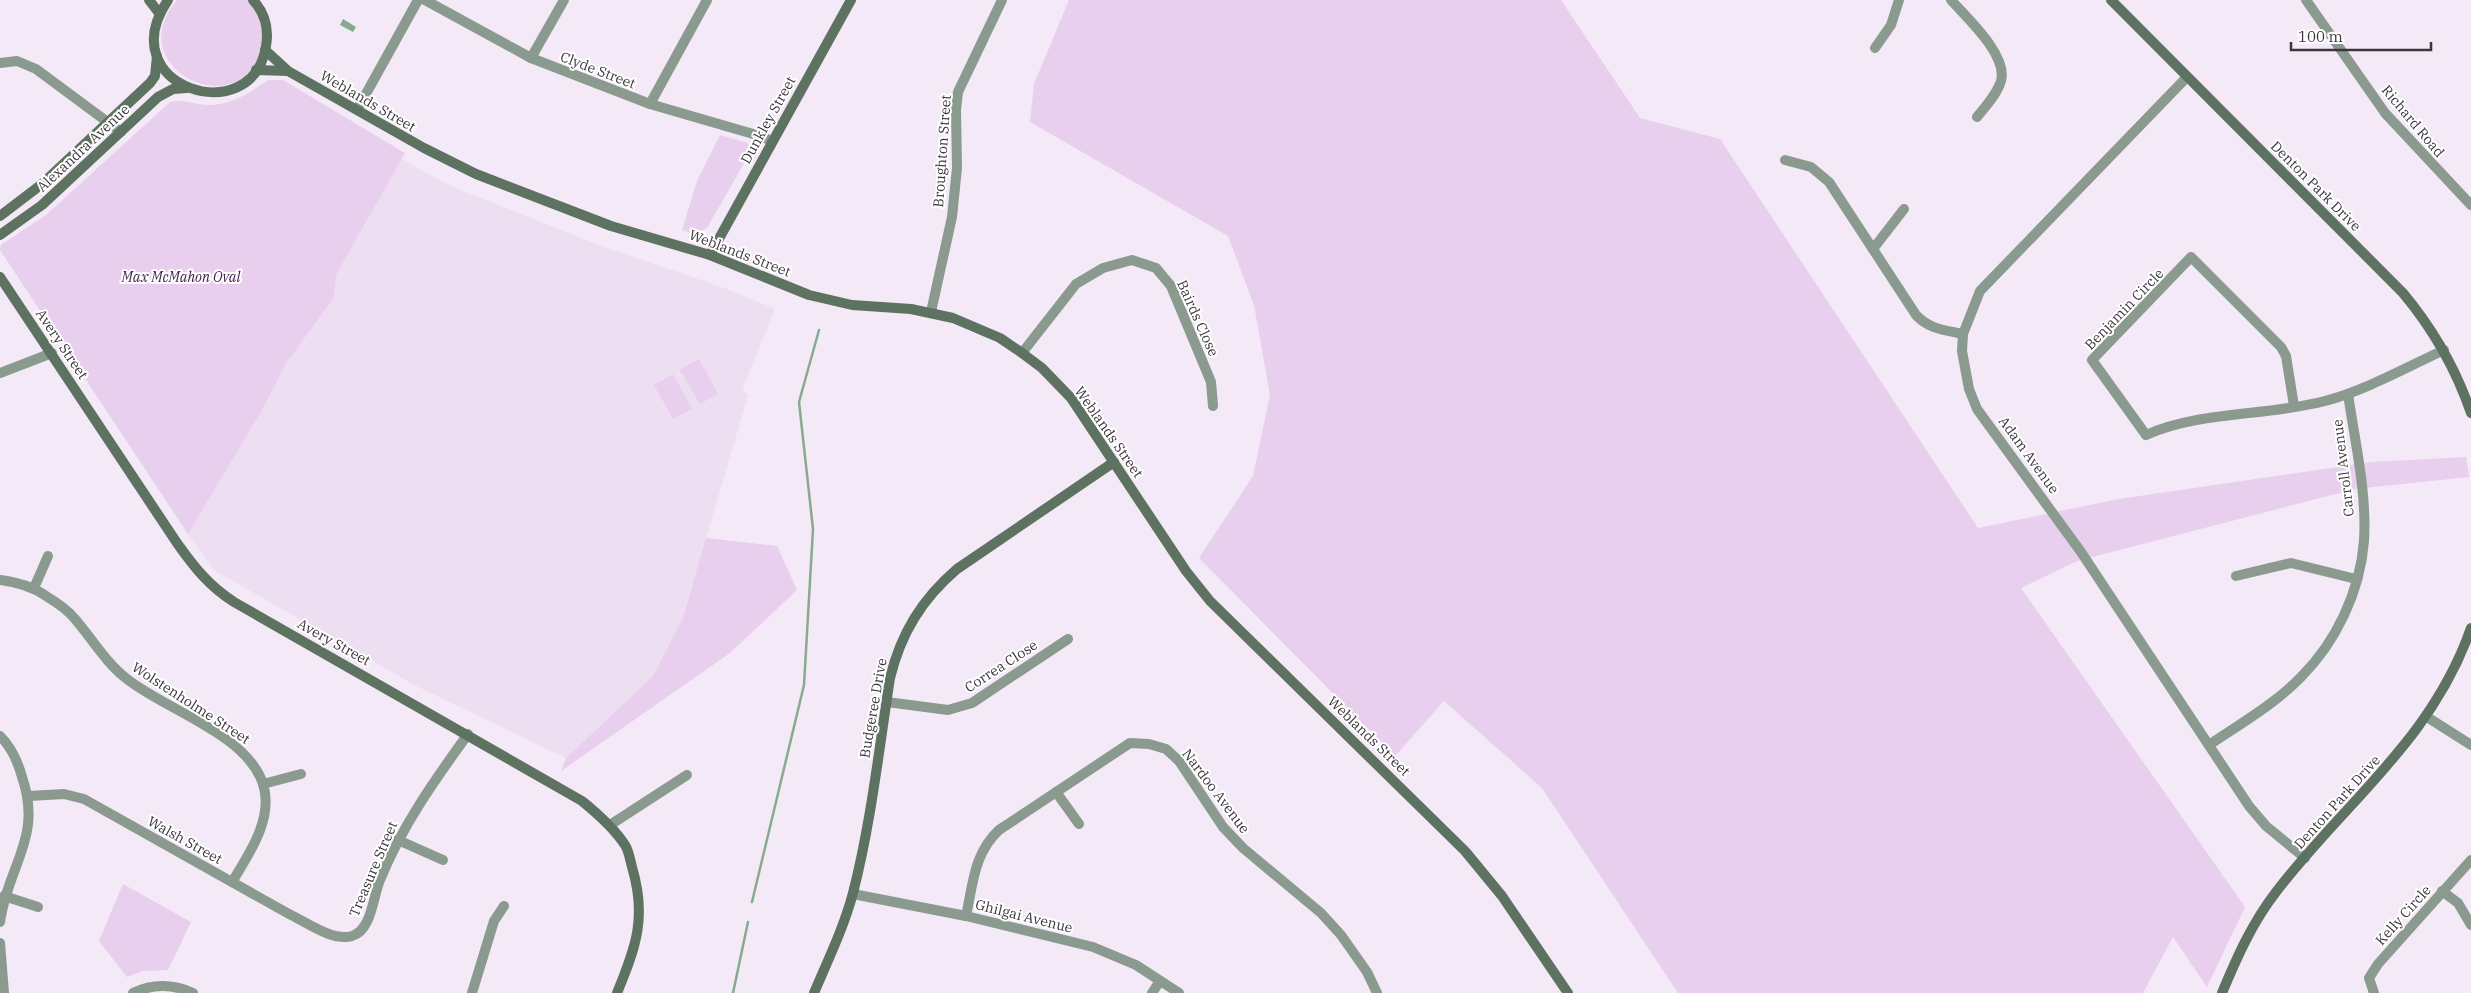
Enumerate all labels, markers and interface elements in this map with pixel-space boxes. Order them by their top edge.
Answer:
scale bar [2291,20,2431,52]
text: 100 m [2298,27,2343,46]
street label: Clyde Street [558,47,638,93]
street label: Weblands Street [317,66,419,136]
street label: Dunkley Street [737,73,799,167]
street label: Richard Road [2378,81,2449,161]
street label: Broughton Street [929,94,955,208]
street label: Alexandra Avenue [33,100,133,196]
street label: Denton Park Drive [2267,137,2365,235]
street label: Weblands Street [687,225,793,281]
street label: Benjamin Circle [2081,265,2167,353]
park label: Max McMahon Oval [121,268,241,286]
street label: Bairds Close [1173,277,1223,359]
street label: Avery Street [32,305,92,383]
street label: Weblands Street [1071,383,1147,481]
street label: Adam Avenue [1995,413,2063,497]
street label: Carroll Avenue [2328,418,2358,518]
street label: Avery Street [294,615,374,669]
street label: Correa Close [961,636,1041,696]
street label: Budgeree Drive [855,657,891,759]
street label: Wolstenholme Street [128,658,254,748]
street label: Weblands Street [1324,692,1414,780]
street label: Nardoo Avenue [1178,745,1254,837]
street label: Denton Park Drive [2290,751,2384,853]
street label: Walsh Street [144,812,226,868]
street label: Treasure Street [345,818,401,920]
street label: Kelly Circle [2371,881,2435,949]
street label: Ghilgai Avenue [974,895,1074,937]

